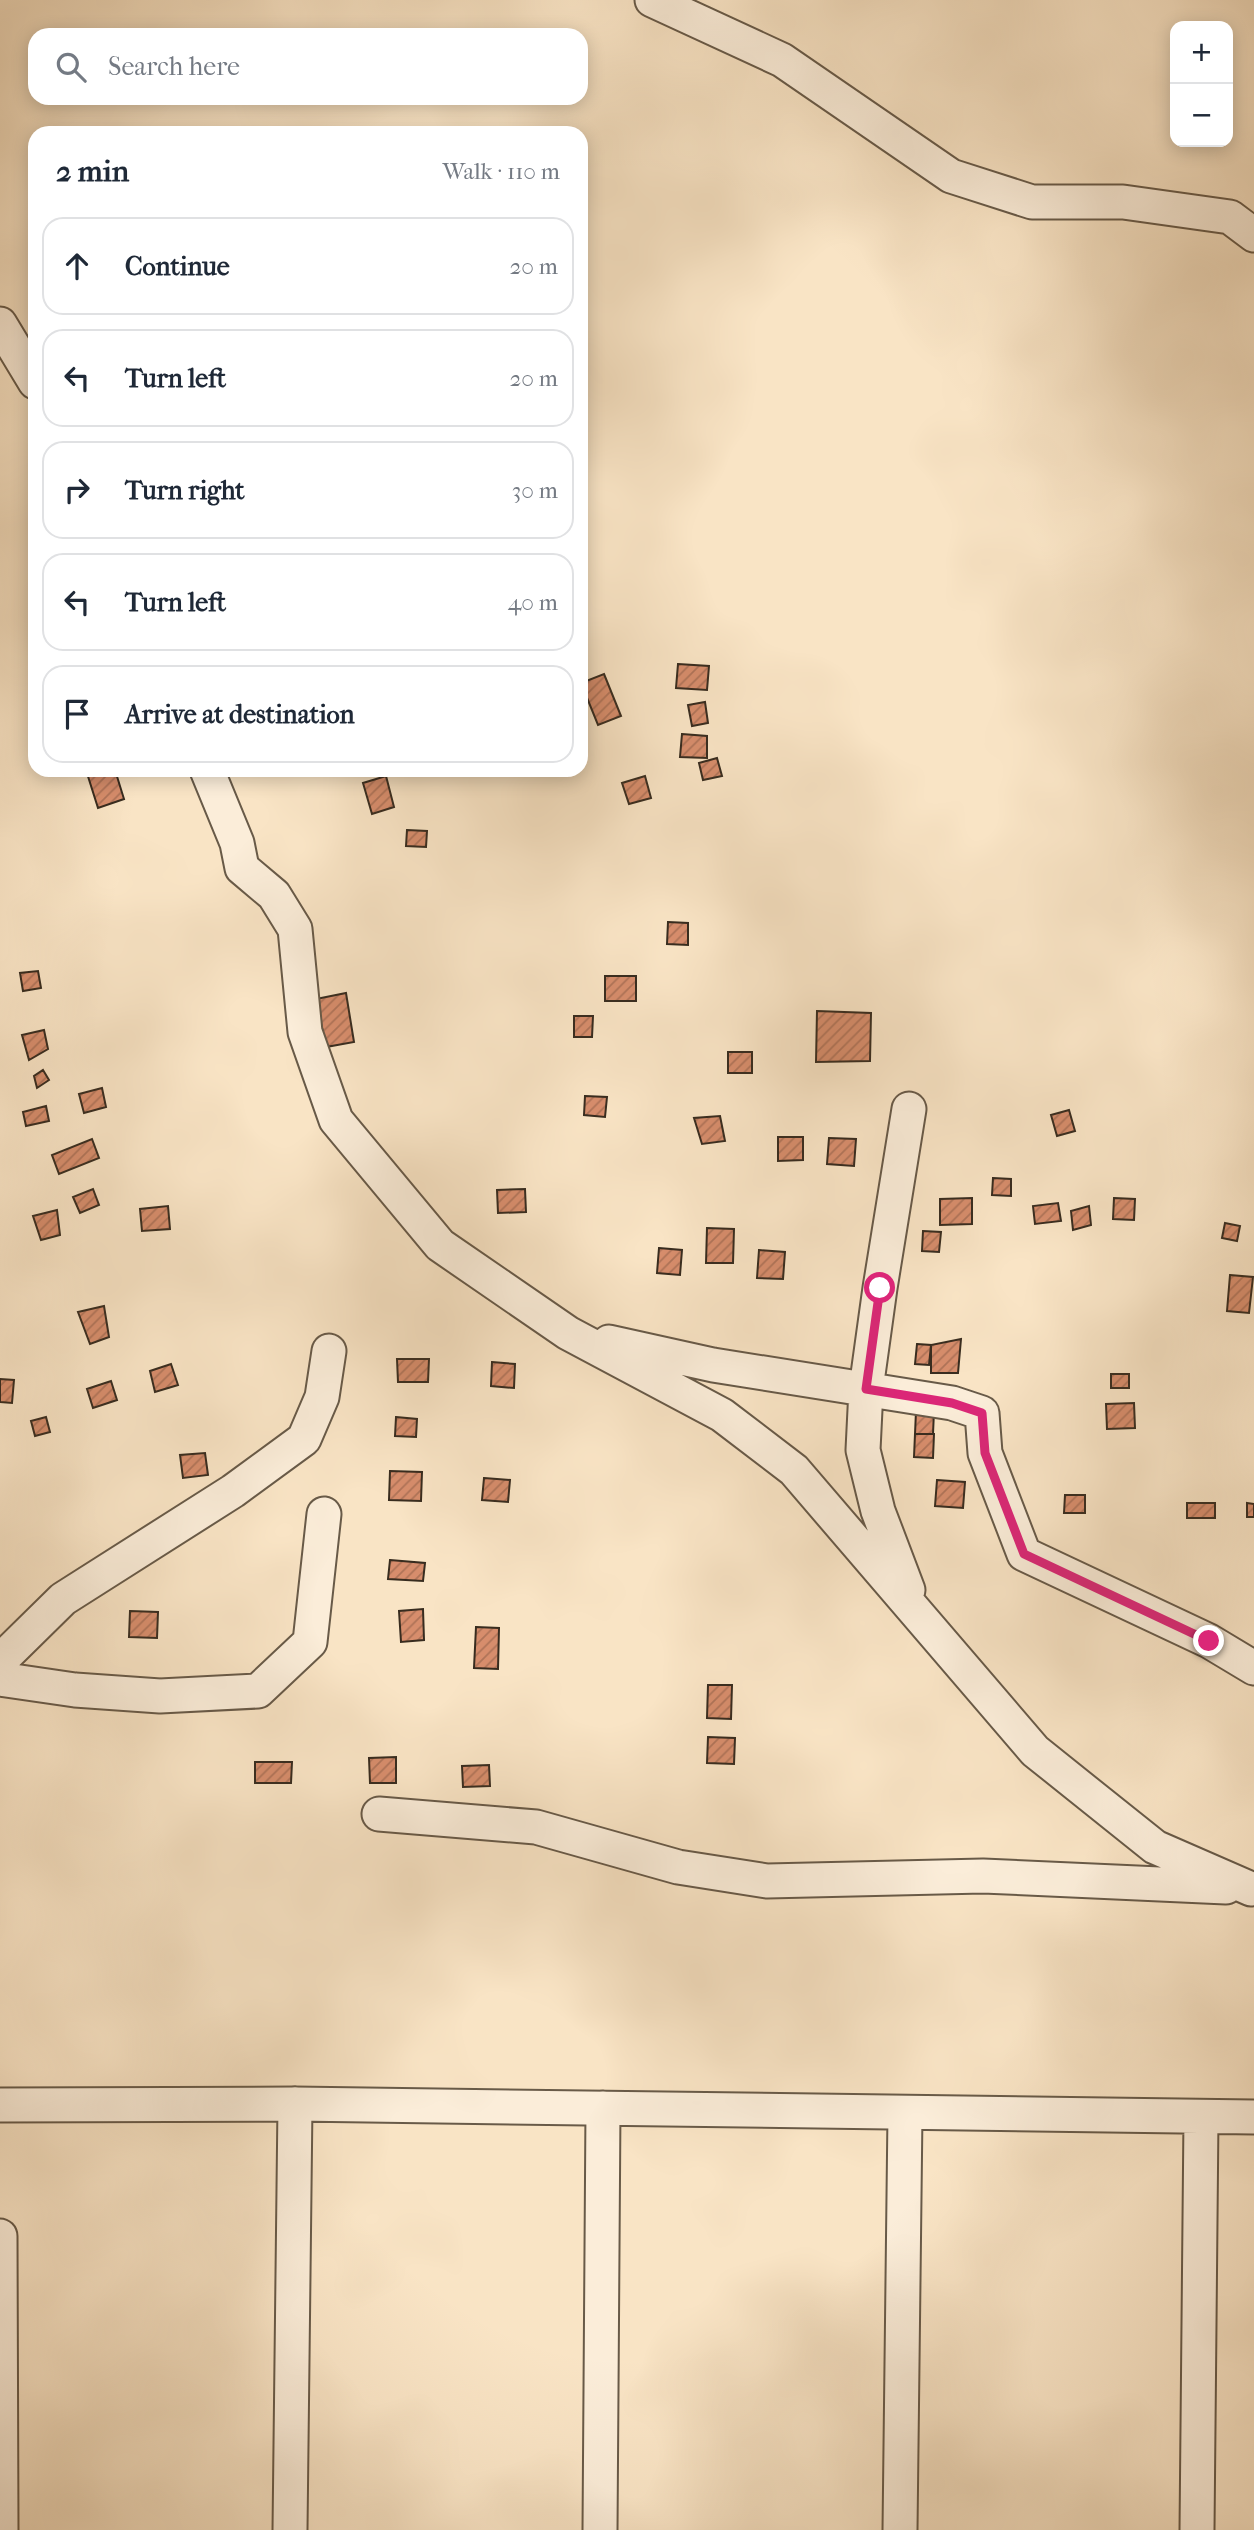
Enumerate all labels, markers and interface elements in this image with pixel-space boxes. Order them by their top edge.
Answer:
map controls [1170,21,1233,147]
button: + [1170,21,1233,84]
search box [28,28,588,105]
icon: search [52,48,90,86]
text: Search here [108,51,240,82]
button: − [1170,84,1233,147]
text: 2 min [56,154,129,189]
text: Walk · 110 m [443,158,560,185]
icon: ahead [58,247,96,285]
text: Continue [125,251,230,282]
text: 20 m [509,253,558,280]
icon: left [58,359,96,397]
text: Turn left [125,363,226,394]
text: 20 m [509,365,558,392]
icon: right [58,471,96,509]
text: Turn right [125,475,245,506]
text: 30 m [512,477,558,504]
icon: left [58,583,96,621]
text: Turn left [125,587,226,618]
text: 40 m [508,589,558,616]
icon: arrive [58,695,96,733]
text: Arrive at destination [125,699,355,730]
route start [864,1272,895,1303]
route end [1193,1625,1224,1656]

